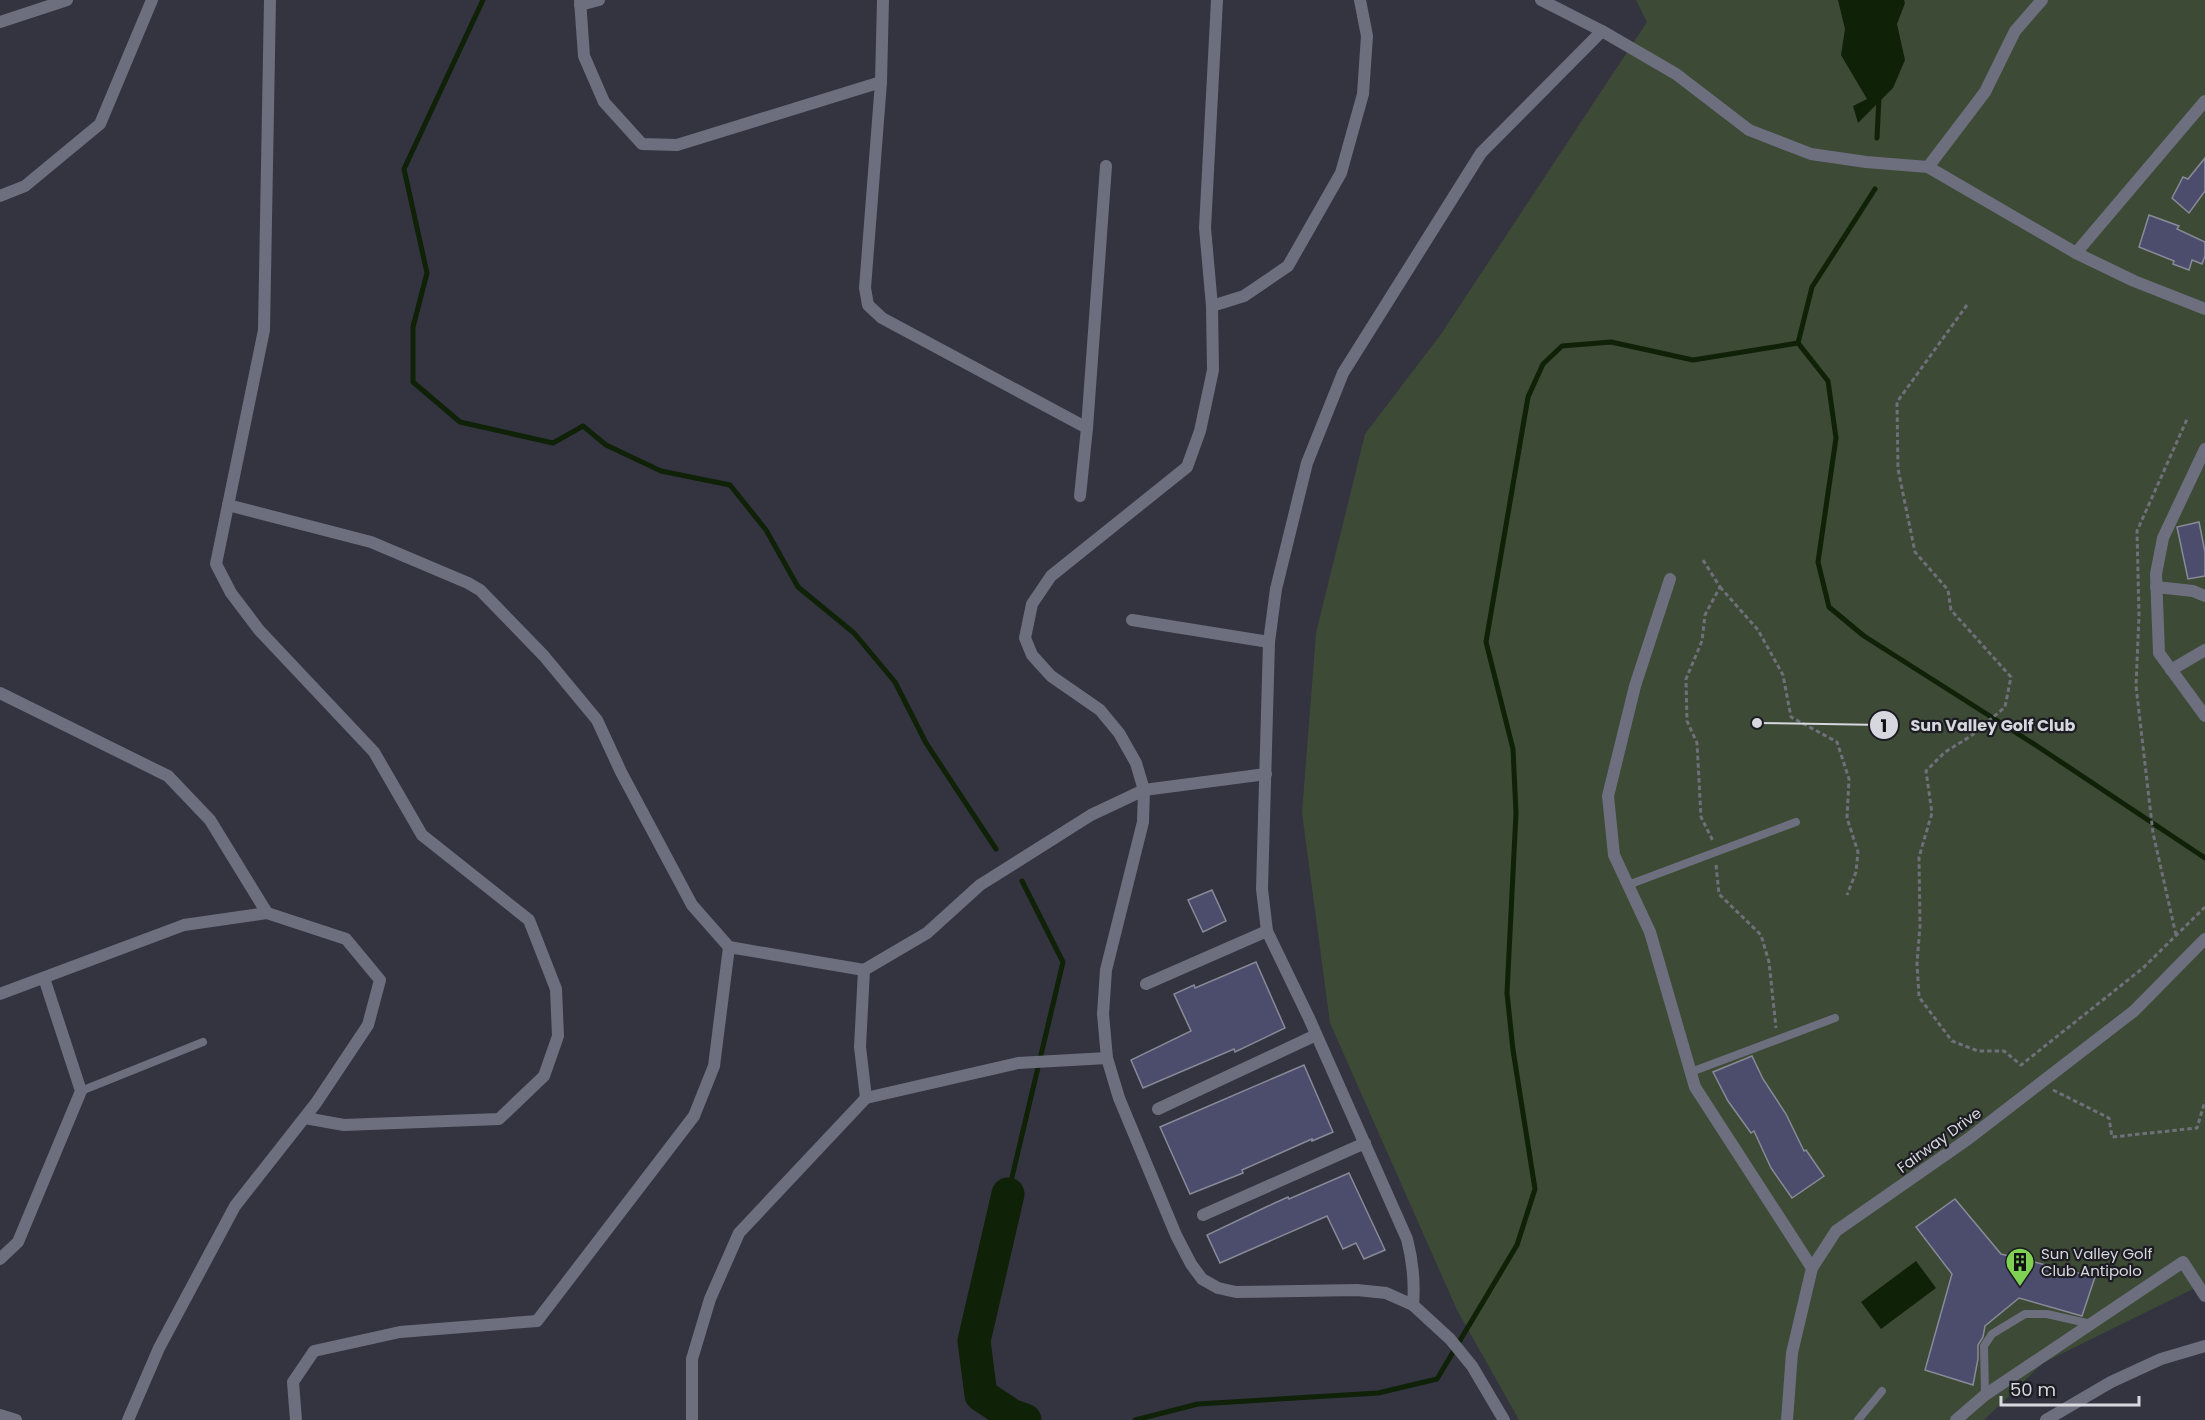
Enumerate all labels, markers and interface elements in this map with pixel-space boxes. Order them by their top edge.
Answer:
callout: Sun Valley Golf Club [1869,708,2088,742]
text: 1 [1881,713,1887,738]
text: Sun Valley Golf Club [1911,714,2076,737]
street label: Fairway Drive [1893,1102,1985,1178]
place label: Sun Valley Golf Club Antipolo [2041,1243,2152,1281]
building icon: Sun Valley Golf Club Antipolo [2004,1246,2036,1288]
scale bar [2001,1369,2139,1407]
text: 50 m [2010,1377,2056,1402]

